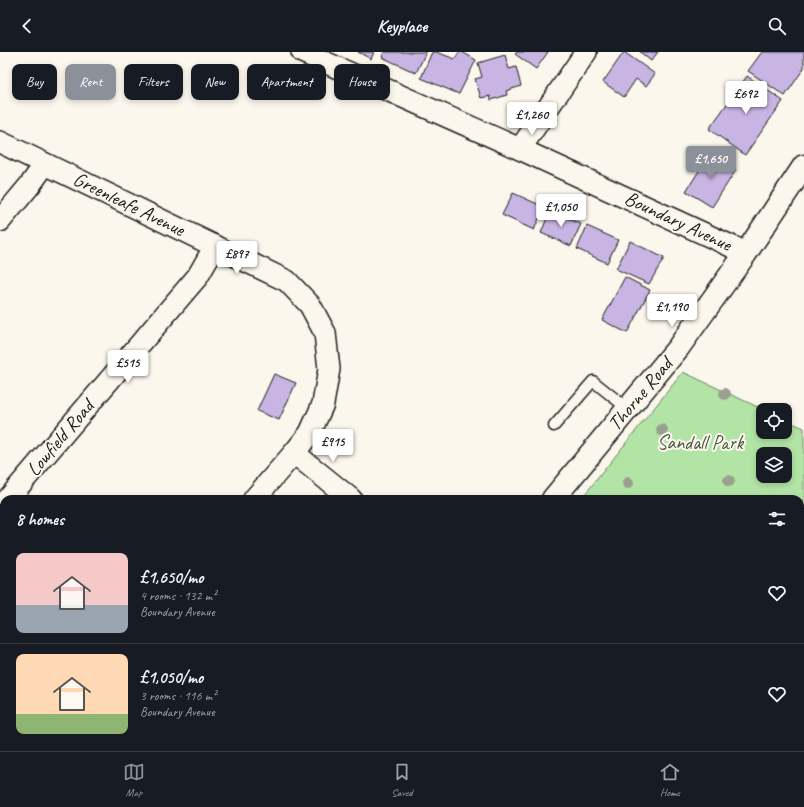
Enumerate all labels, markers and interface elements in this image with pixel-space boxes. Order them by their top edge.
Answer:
icon: back [16,15,38,37]
text: Keyplace [377,15,427,37]
icon: search [766,15,788,37]
chip: Buy [12,64,57,100]
chip: Rent [65,64,116,100]
chip: Filters [124,64,183,100]
chip: New [191,64,239,100]
chip: Apartment [247,64,326,100]
chip: House [334,64,390,100]
pin: £692 [722,81,770,115]
text: £692 [734,86,758,102]
pin: £1,260 [499,102,565,136]
text: £1,260 [516,107,548,123]
pin: £1,650 [678,146,744,180]
text: £1,650 [695,151,727,167]
street label: Greenleafe Avenue [69,166,190,242]
street label: Boundary Avenue [621,185,737,257]
pin: £1,050 [528,194,594,228]
text: £1,050 [545,199,577,215]
pin: £897 [213,241,261,275]
text: £897 [225,246,249,262]
pin: £1,190 [639,294,705,328]
text: £1,190 [656,299,688,315]
pin: £515 [104,350,152,384]
street label: Thorne Road [602,350,680,436]
text: £515 [117,355,139,371]
street label: Lowfield Road [21,392,101,481]
map controls [756,403,792,483]
button: locate [756,403,792,439]
pin: £915 [309,429,357,463]
park label: Sandall Park [657,430,745,455]
text: £915 [321,434,345,450]
button: layers [756,447,792,483]
icon: filters [766,508,788,530]
text: 8 homes [16,509,64,530]
text: £1,650/mo [140,567,203,588]
icon: home [48,569,96,617]
icon: heart [766,582,788,604]
text: 4 rooms · 132 m² [140,588,216,604]
text: Boundary Avenue [140,604,215,620]
text: £1,050/mo [140,667,203,688]
icon: home [48,670,96,718]
icon: heart [766,683,788,705]
text: 3 rooms · 116 m² [140,688,216,704]
text: Boundary Avenue [140,704,215,720]
tab: Map [123,761,145,799]
tab: Saved [391,761,413,799]
tab: Home [659,761,681,799]

